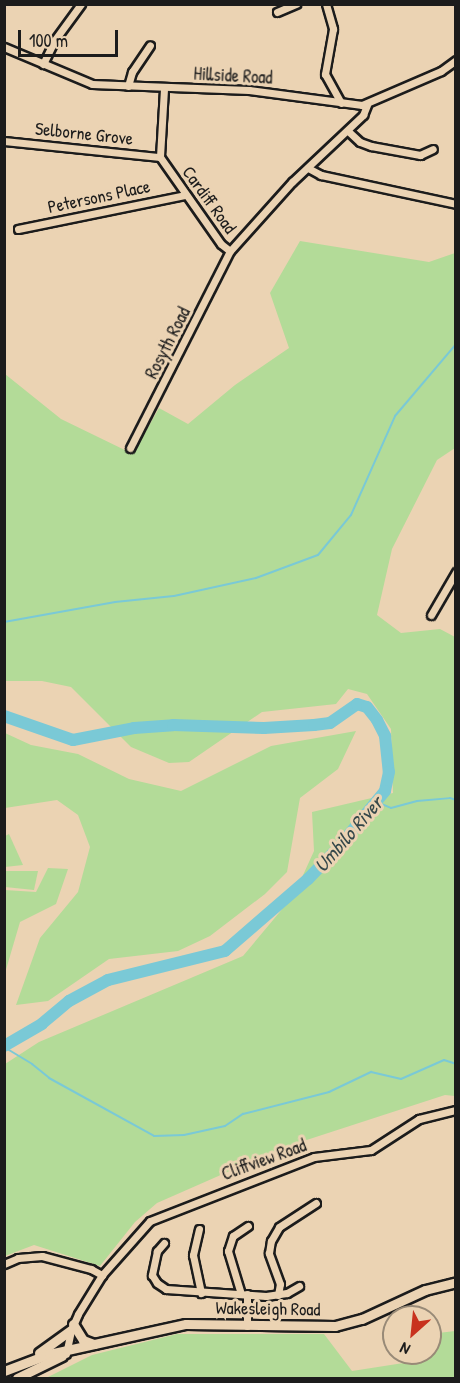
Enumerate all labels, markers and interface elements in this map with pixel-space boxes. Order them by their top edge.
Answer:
scale bar [21,18,122,56]
text: 100 m [29,28,68,53]
street label: Hillside Road [193,63,273,89]
street label: Selborne Grove [34,118,134,150]
street label: Cardiff Road [177,162,241,238]
street label: Petersons Place [46,176,152,218]
street label: Rosyth Road [141,304,195,382]
water label: Umbilo River [309,791,387,877]
street label: Cliffview Road [219,1135,309,1185]
street label: Wakesleigh Road [215,1297,321,1321]
north arrow [382,1305,442,1365]
text: N [396,1338,414,1361]

